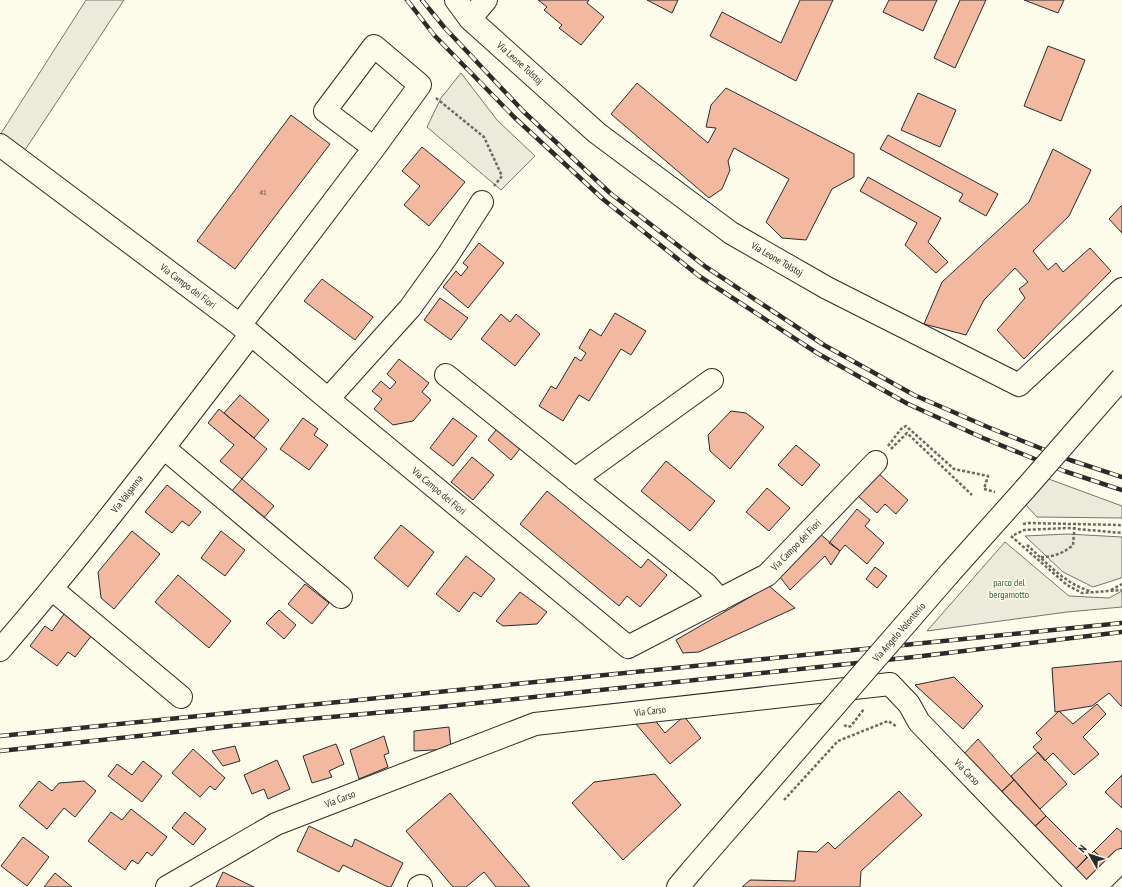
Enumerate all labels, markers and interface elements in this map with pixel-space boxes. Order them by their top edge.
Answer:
street label: Via Leone Tolstoj [493,38,546,87]
house number: 41 [259,187,267,197]
street label: Via Leone Tolstoj [748,238,805,279]
street label: Via Campo dei Fiori [157,260,219,311]
street label: Via Campo dei Fiori [408,464,469,517]
street label: Via Valganna [108,473,146,516]
street label: Via Campo dei Fiori [767,516,824,574]
park label: parco del bergamotto [989,576,1029,601]
street label: Via Angelo Volonterio [869,600,928,665]
street label: Via Carso [632,703,667,720]
street label: Via Carso [951,755,983,788]
street label: Via Carso [322,787,357,811]
north arrow [1070,835,1110,875]
text: N [1075,842,1090,855]

